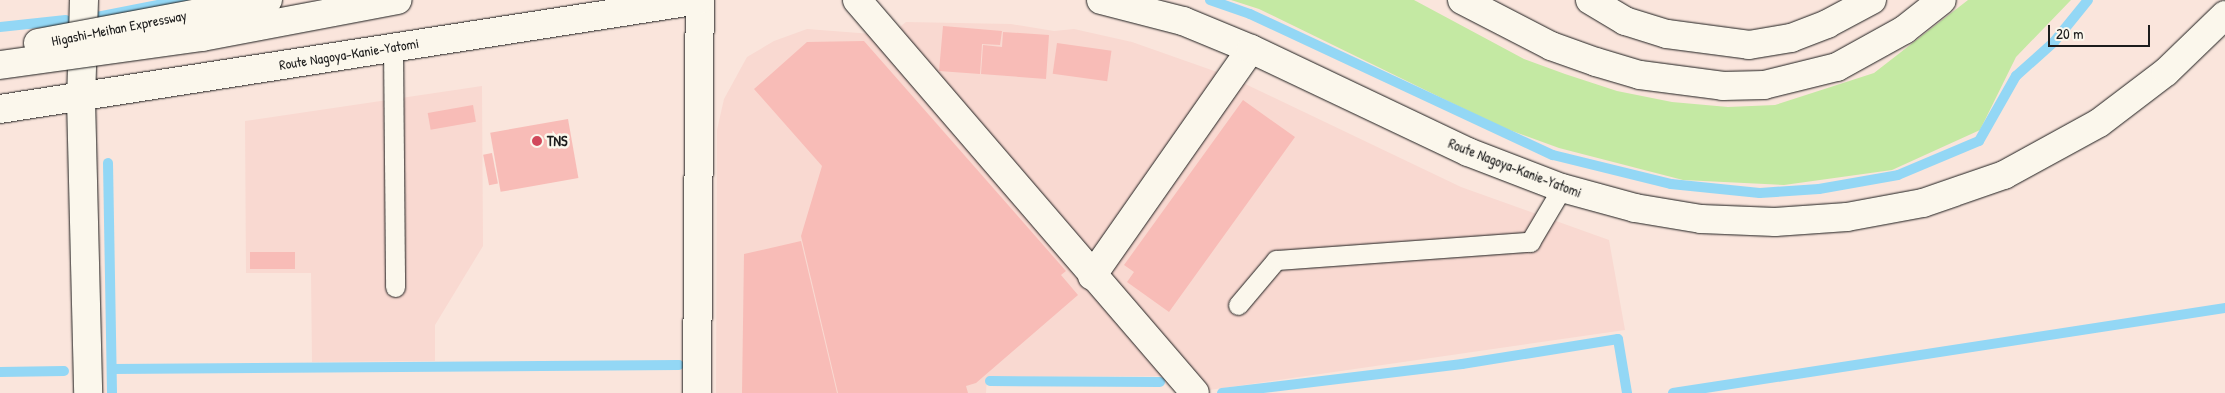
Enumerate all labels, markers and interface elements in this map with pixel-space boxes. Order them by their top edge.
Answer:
street label: Higashi-Meihan Expressway [50,7,188,49]
scale bar [2050,15,2152,47]
text: 20 m [2056,23,2083,44]
street label: Route Nagoya-Kanie-Yatomi [278,35,420,73]
place label: TNS [547,133,567,149]
marker: TNS [531,135,543,147]
street label: Route Nagoya-Kanie-Yatomi [1446,135,1584,201]

